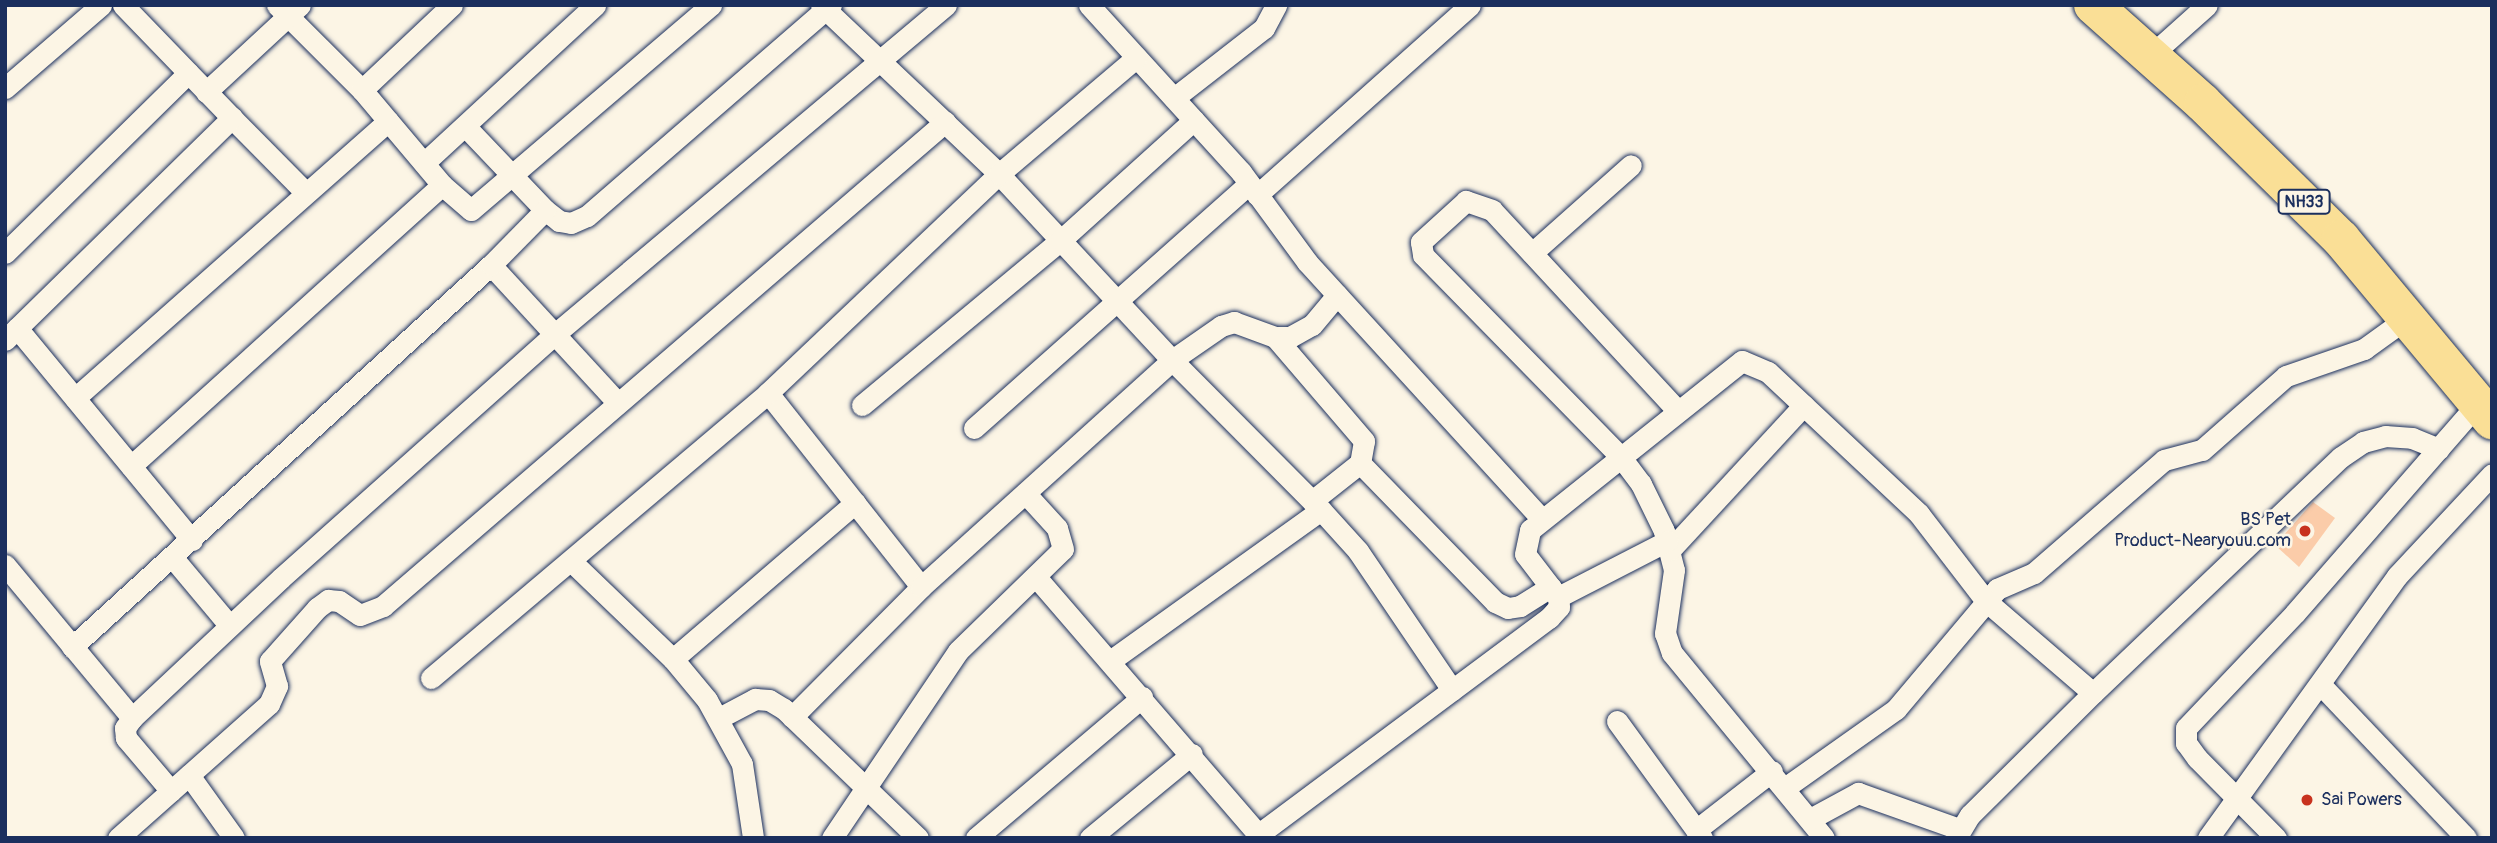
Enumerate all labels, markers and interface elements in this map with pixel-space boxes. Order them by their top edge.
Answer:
road number: NH33 [2276,190,2332,214]
place label: BS Pet Product-Nearyouu.com [2114,510,2291,552]
marker: BS Pet Product-Nearyouu.com [2297,523,2313,539]
place label: Sai Powers [2321,789,2402,811]
marker: Sai Powers [2299,792,2315,808]

